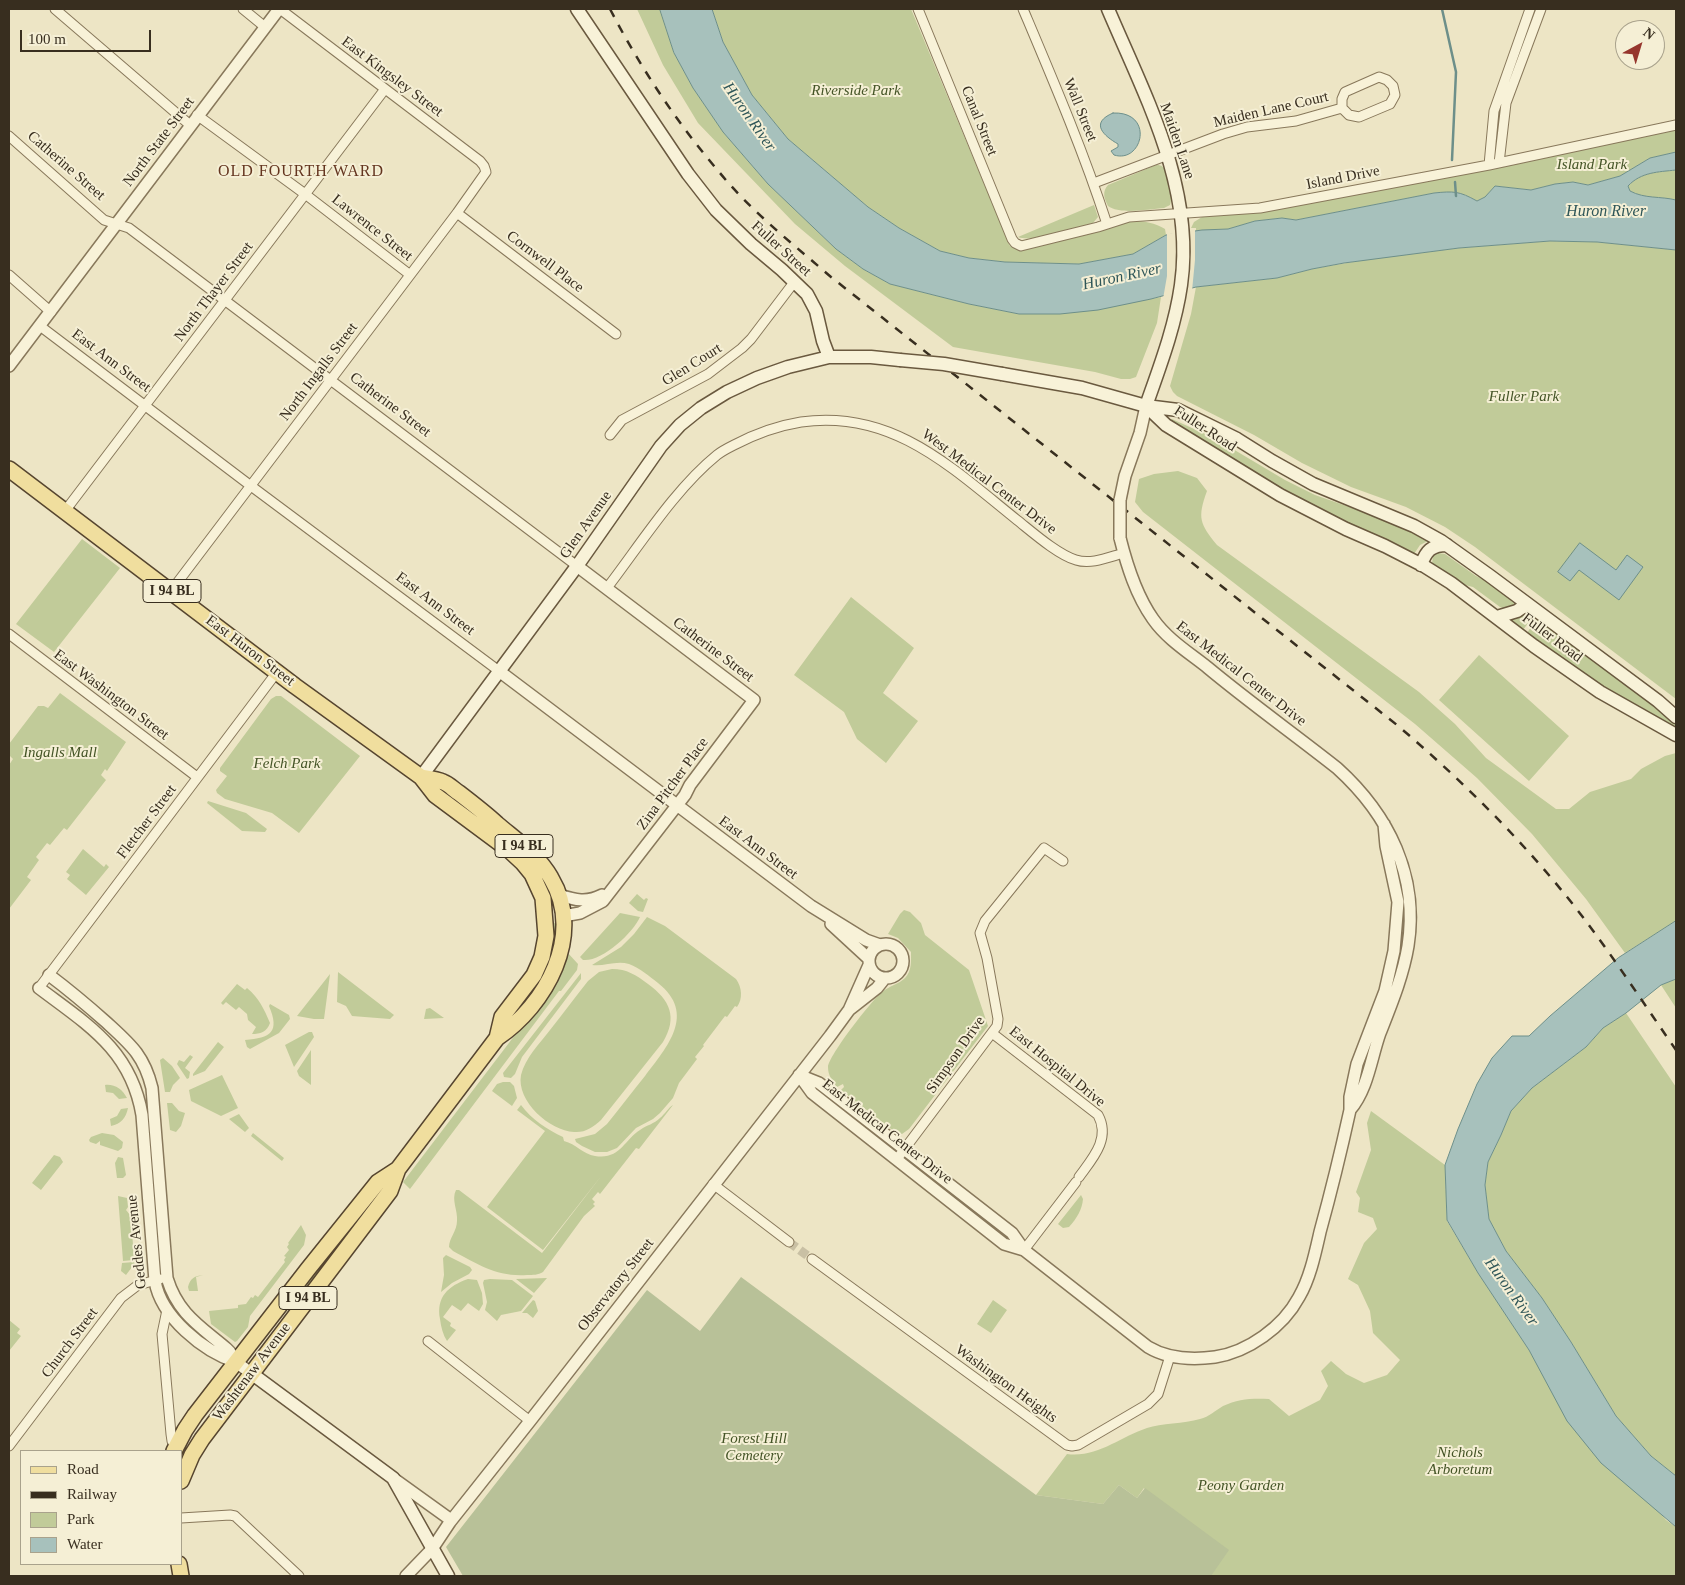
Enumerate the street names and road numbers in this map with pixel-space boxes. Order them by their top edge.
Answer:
street label: East Kingsley Street [338,33,446,121]
street label: Wall Street [1059,76,1101,144]
street label: Canal Street [957,83,1001,159]
street label: Maiden Lane Court [1212,88,1330,132]
street label: North State Street [119,94,199,190]
street label: Maiden Lane [1156,100,1198,182]
street label: Catherine Street [23,127,109,205]
street label: Island Drive [1305,162,1381,194]
street label: Lawrence Street [328,191,416,265]
street label: Fuller Street [747,217,815,281]
street label: Cornwell Place [503,227,587,297]
street label: North Thayer Street [171,239,257,345]
street label: North Ingalls Street [276,319,362,425]
street label: East Ann Street [68,325,154,397]
street label: Glen Court [659,340,725,390]
street label: Catherine Street [346,369,434,441]
street label: Fuller Road [1170,402,1240,456]
street label: West Medical Center Drive [918,425,1060,539]
street label: Glen Avenue [556,488,616,562]
street label: East Ann Street [392,568,478,640]
road number: I 94 BL [143,580,201,602]
street label: Fuller Road [1518,609,1586,667]
street label: East Huron Street [202,612,298,690]
street label: Catherine Street [669,614,757,686]
street label: East Medical Center Drive [1172,618,1310,730]
street label: East Washington Street [50,646,172,744]
street label: Zina Pitcher Place [633,734,713,834]
street label: Fletcher Street [113,781,181,863]
street label: East Ann Street [715,812,801,884]
road number: I 94 BL [495,834,553,858]
street label: Simpson Drive [923,1013,989,1097]
street label: East Hospital Drive [1005,1023,1109,1111]
street label: East Medical Center Drive [818,1076,956,1188]
street label: Geddes Avenue [123,1194,151,1290]
street label: Observatory Street [574,1235,658,1335]
road number: I 94 BL [279,1286,337,1310]
street label: Church Street [38,1304,102,1382]
street label: Washtenaw Avenue [209,1319,295,1425]
street label: Washington Heights [951,1341,1061,1427]

